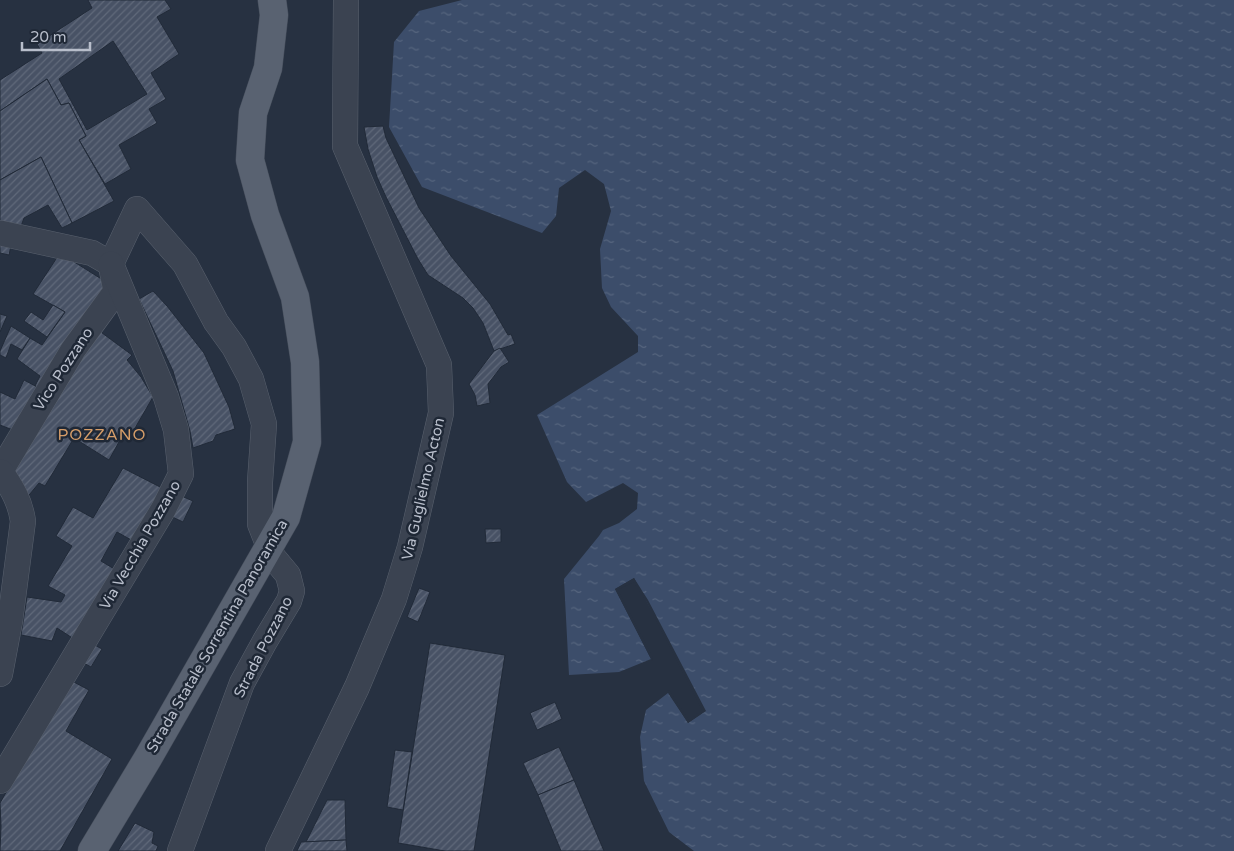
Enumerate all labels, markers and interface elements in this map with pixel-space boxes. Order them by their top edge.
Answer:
scale bar [22,20,90,52]
text: 20 m [30,28,67,46]
street label: Vico Pozzano [29,324,97,414]
street label: Via Guglielmo Acton [398,416,448,562]
district label: POZZANO [58,425,146,445]
street label: Via Vecchia Pozzano [96,477,184,613]
street label: Strada Statale Sorrentina Panoramica [143,516,291,756]
street label: Strada Pozzano [230,593,296,701]

